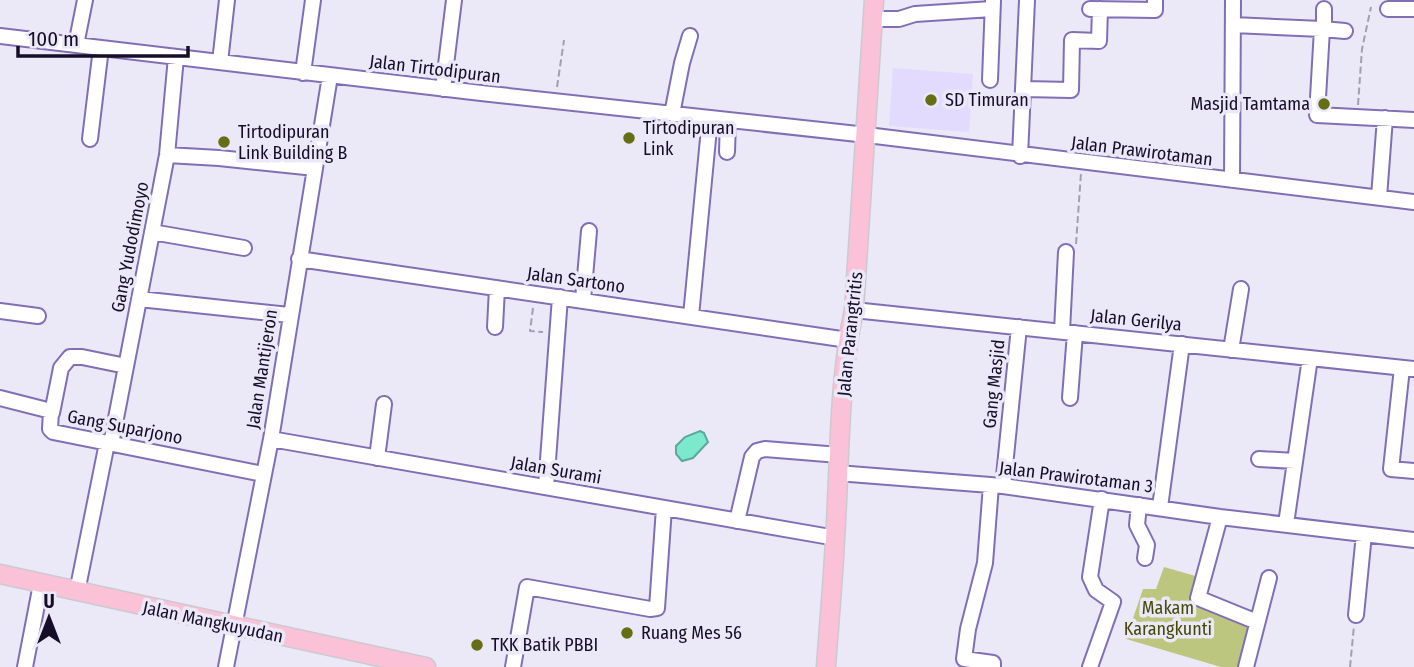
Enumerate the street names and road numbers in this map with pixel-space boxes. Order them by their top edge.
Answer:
street label: Jalan Tirtodipuran [368,50,502,88]
street label: Jalan Prawirotaman [1070,131,1214,171]
street label: Gang Yudodimoyo [107,180,153,314]
street label: Jalan Sartono [526,262,626,298]
street label: Jalan Parangtritis [833,270,868,397]
street label: Jalan Gerilya [1089,304,1183,336]
street label: Jalan Mantijeron [242,308,282,430]
street label: Gang Masjid [978,338,1010,430]
street label: Gang Suparjono [65,405,185,449]
street label: Jalan Surami [509,451,603,489]
street label: Jalan Prawirotaman 3 [998,457,1154,497]
street label: Jalan Mangkuyudan [141,596,285,648]

